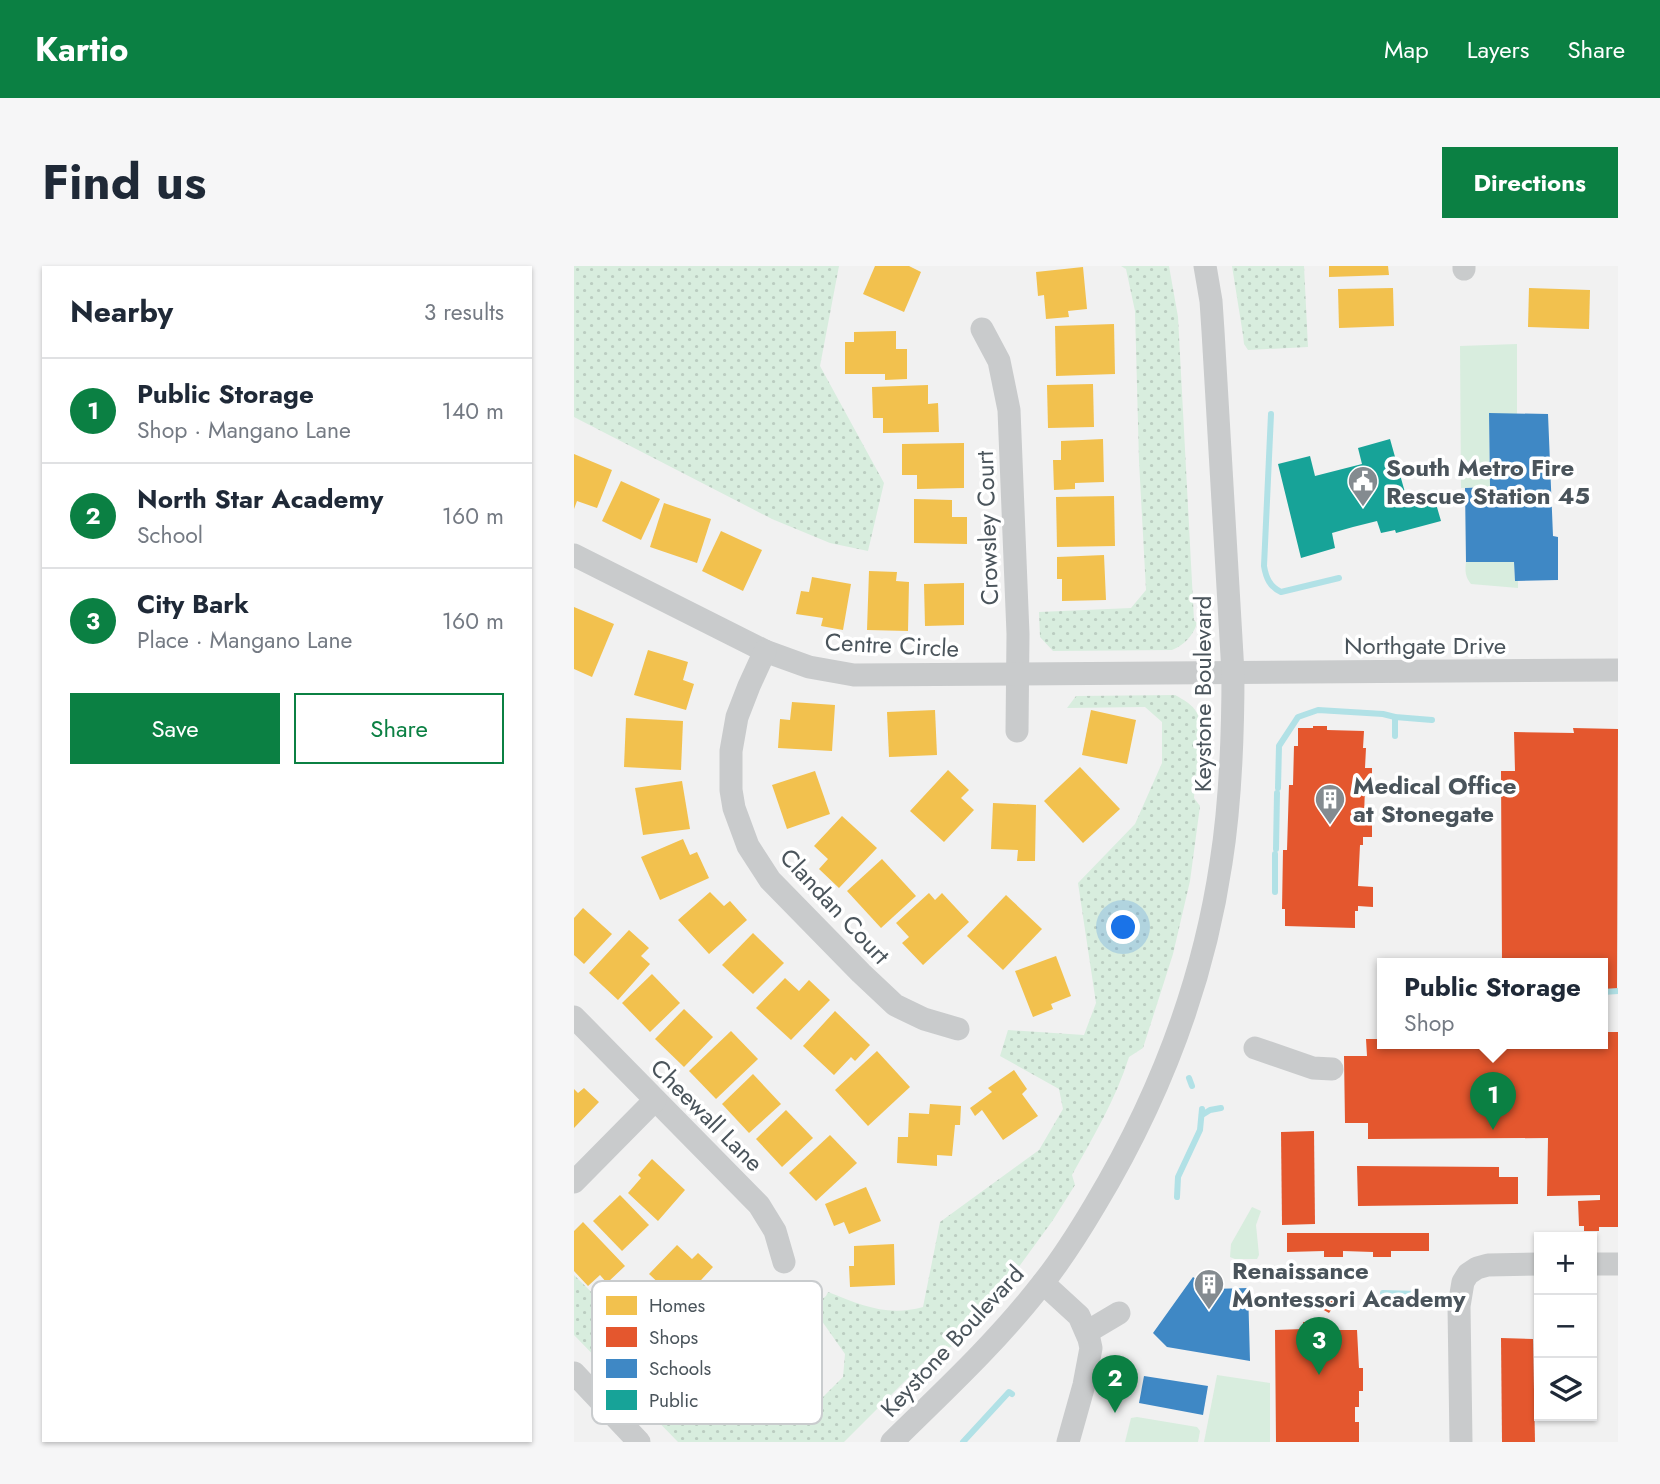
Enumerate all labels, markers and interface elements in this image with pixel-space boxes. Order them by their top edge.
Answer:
text: Kartio [35,26,129,73]
text: Map [1384,32,1429,67]
text: Layers [1467,32,1529,67]
text: Share [1567,32,1625,67]
text: Find us [42,147,206,217]
button: Directions [1442,147,1618,218]
text: Nearby [70,290,173,333]
text: 3 results [424,295,504,329]
text: Public Storage [137,375,314,413]
text: 1 [87,394,99,428]
text: 140 m [442,394,504,428]
text: Shop · Mangano Lane [137,413,351,447]
street label: Crowsley Court [967,450,1007,606]
place label: South Metro Fire Rescue Station 45 [1386,450,1590,513]
public building icon: South Metro Fire Rescue Station 45 [1346,464,1380,508]
text: North Star Academy [137,480,383,518]
text: 2 [85,499,101,533]
text: 160 m [442,499,504,533]
text: School [137,518,203,552]
text: City Bark [137,585,249,623]
street label: Keystone Boulevard [1185,596,1220,792]
text: 3 [86,604,100,638]
text: 160 m [442,604,504,638]
text: Place · Mangano Lane [137,623,352,657]
street label: Centre Circle [824,624,960,666]
street label: Northgate Drive [1344,628,1506,663]
button: Save [70,693,280,764]
button: Share [294,693,504,764]
place label: Medical Office at Stonegate [1353,768,1517,831]
building icon: Medical Office at Stonegate [1313,782,1347,826]
street label: Clandan Court [772,840,898,972]
your location [1106,910,1140,944]
popup [1377,958,1608,1049]
text: Public Storage [1404,968,1581,1006]
text: Shop [1404,1006,1454,1040]
street label: Cheewall Lane [643,1051,771,1179]
pin: 1 [1470,1072,1516,1130]
map controls [1534,1232,1597,1421]
button: + [1534,1232,1597,1295]
place label: Renaissance Montessori Academy [1232,1253,1466,1316]
street label: Keystone Boulevard [872,1257,1032,1425]
building icon: Renaissance Montessori Academy [1192,1267,1226,1311]
legend [592,1281,822,1424]
text: Homes [649,1292,706,1319]
button: − [1534,1295,1597,1358]
pin: 3 [1296,1317,1342,1375]
text: Shops [649,1324,699,1351]
text: Schools [649,1355,712,1382]
pin: 2 [1092,1355,1138,1413]
button: layers [1534,1358,1597,1421]
text: Public [649,1387,698,1414]

